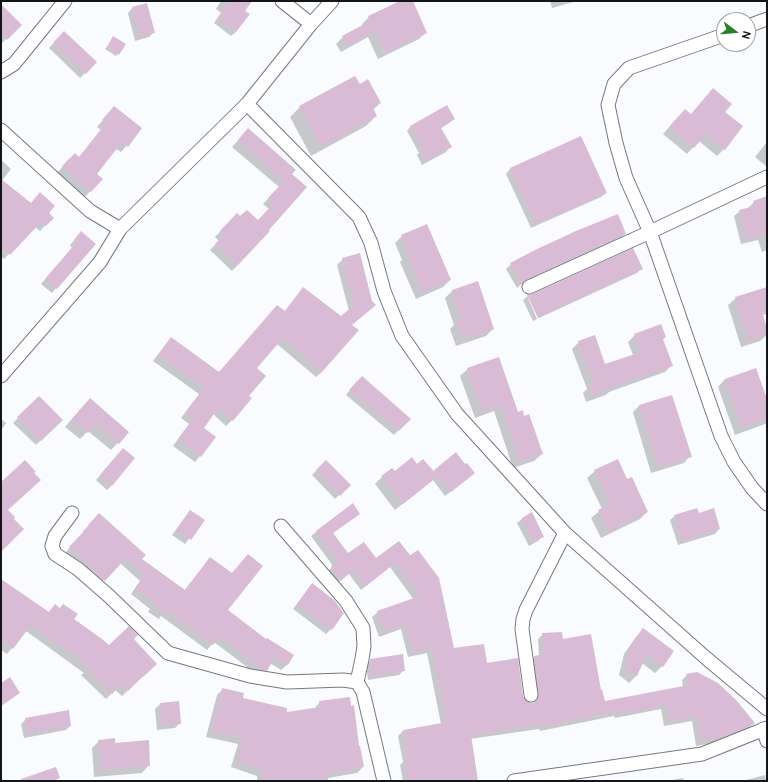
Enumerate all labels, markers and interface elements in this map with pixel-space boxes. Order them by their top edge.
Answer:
north arrow [716,12,756,52]
text: N [739,29,754,41]

